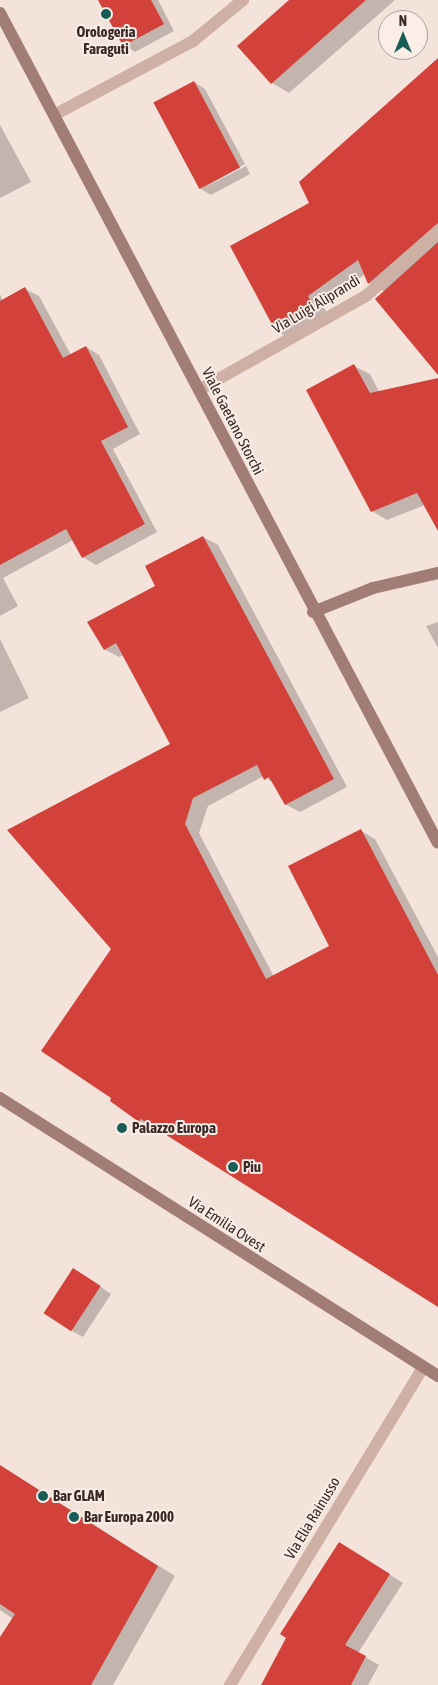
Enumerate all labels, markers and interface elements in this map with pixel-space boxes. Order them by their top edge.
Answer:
marker: Orologeria Faraguti [100,8,112,20]
north arrow [378,10,428,60]
text: N [399,13,407,29]
place label: Orologeria Faraguti [77,22,135,57]
street label: Via Luigi Aliprandi [269,271,363,337]
street label: Viale Gaetano Storchi [198,364,268,478]
place label: Palazzo Europa [132,1119,216,1137]
marker: Palazzo Europa [116,1122,128,1134]
place label: Piu [243,1158,261,1176]
marker: Piu [227,1161,239,1173]
street label: Via Emilia Ovest [185,1192,269,1256]
street label: Via Elia Rainusso [280,1474,344,1562]
place label: Bar GLAM [53,1487,105,1505]
marker: Bar GLAM [37,1490,49,1502]
place label: Bar Europa 2000 [84,1508,174,1526]
marker: Bar Europa 2000 [68,1511,80,1523]

